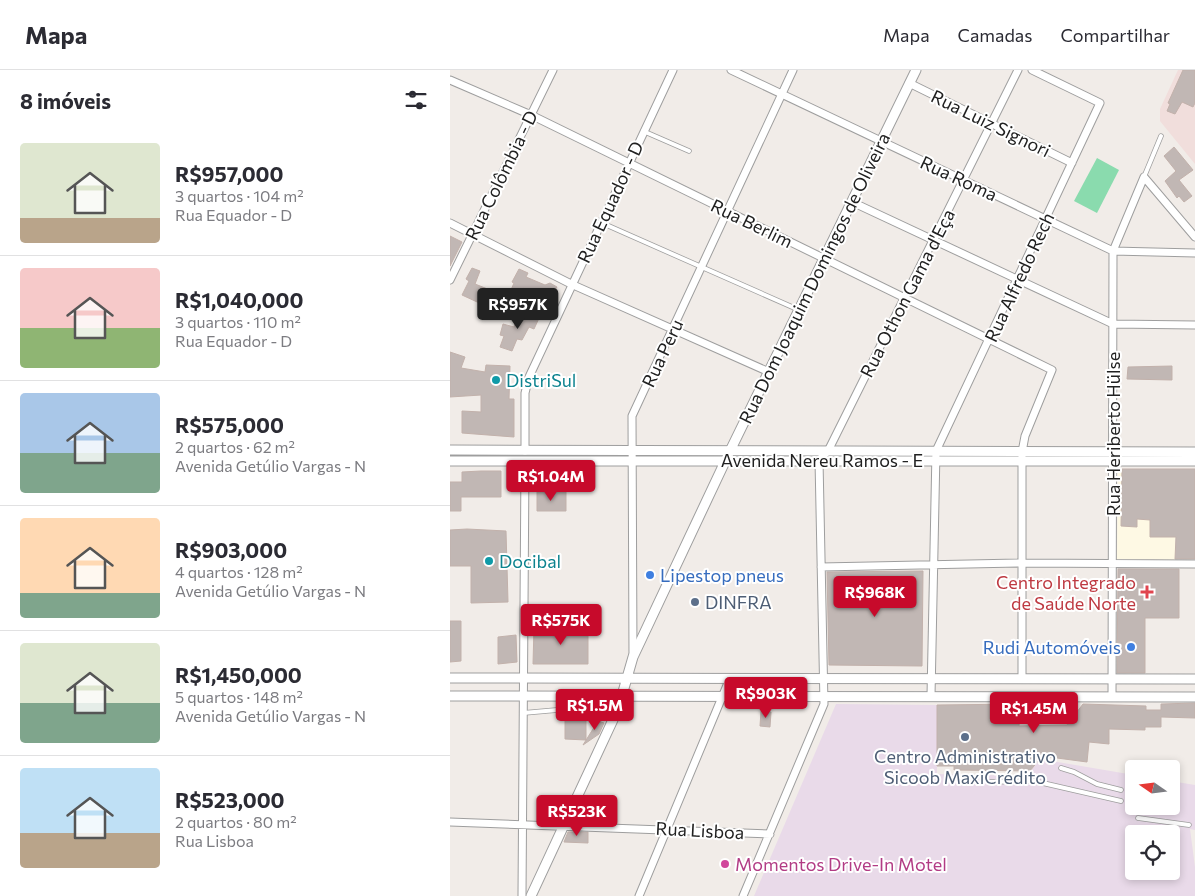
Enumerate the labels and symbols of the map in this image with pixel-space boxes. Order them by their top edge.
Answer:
street label: Rua Luiz Signori [928,85,1054,161]
street label: Rua Colômbia - D [460,107,542,243]
street label: Rua Dom Joaquim Domingos de Oliveira [734,129,894,427]
street label: Rua Equador - D [572,138,648,266]
street label: Rua Roma [917,151,1001,205]
street label: Rua Berlim [708,194,796,252]
street label: Rua Othon Gama d'Eça [855,205,959,381]
street label: Rua Alfredo Rech [979,209,1059,345]
pin: R$957K [477,288,559,330]
street label: Rua Peru [637,315,687,391]
street label: Rua Heriberto Hülse [1102,352,1124,516]
place label: DistriSul [506,369,576,391]
marker: DistriSul [490,374,502,386]
street label: Avenida Nereu Ramos - E [721,449,923,471]
pin: R$1.04M [505,460,597,502]
place label: Docibal [499,550,561,572]
marker: Docibal [483,555,495,567]
place label: Lipestop pneus [660,564,784,586]
marker: Lipestop pneus [644,569,656,581]
place label: Centro Integrado de Saúde Norte [996,571,1136,614]
pin: R$968K [834,576,916,618]
marker: Centro Integrado de Saúde Norte [1140,585,1154,599]
place label: DINFRA [705,591,772,613]
marker: DINFRA [689,596,701,608]
pin: R$575K [520,604,602,646]
place label: Rudi Automóveis [983,636,1121,658]
marker: Rudi Automóveis [1125,641,1137,653]
pin: R$903K [725,676,807,719]
pin: R$1.5M [554,688,636,731]
pin: R$1.45M [988,692,1080,734]
marker: Centro Administrativo Sicoob MaxiCrédito [959,731,971,743]
place label: Centro Administrativo Sicoob MaxiCrédito [874,745,1056,788]
north arrow [1125,760,1180,815]
pin: R$523K [536,794,618,837]
street label: Rua Lisboa [655,817,745,843]
place label: Momentos Drive-In Motel [735,853,947,875]
marker: Momentos Drive-In Motel [719,858,731,870]

